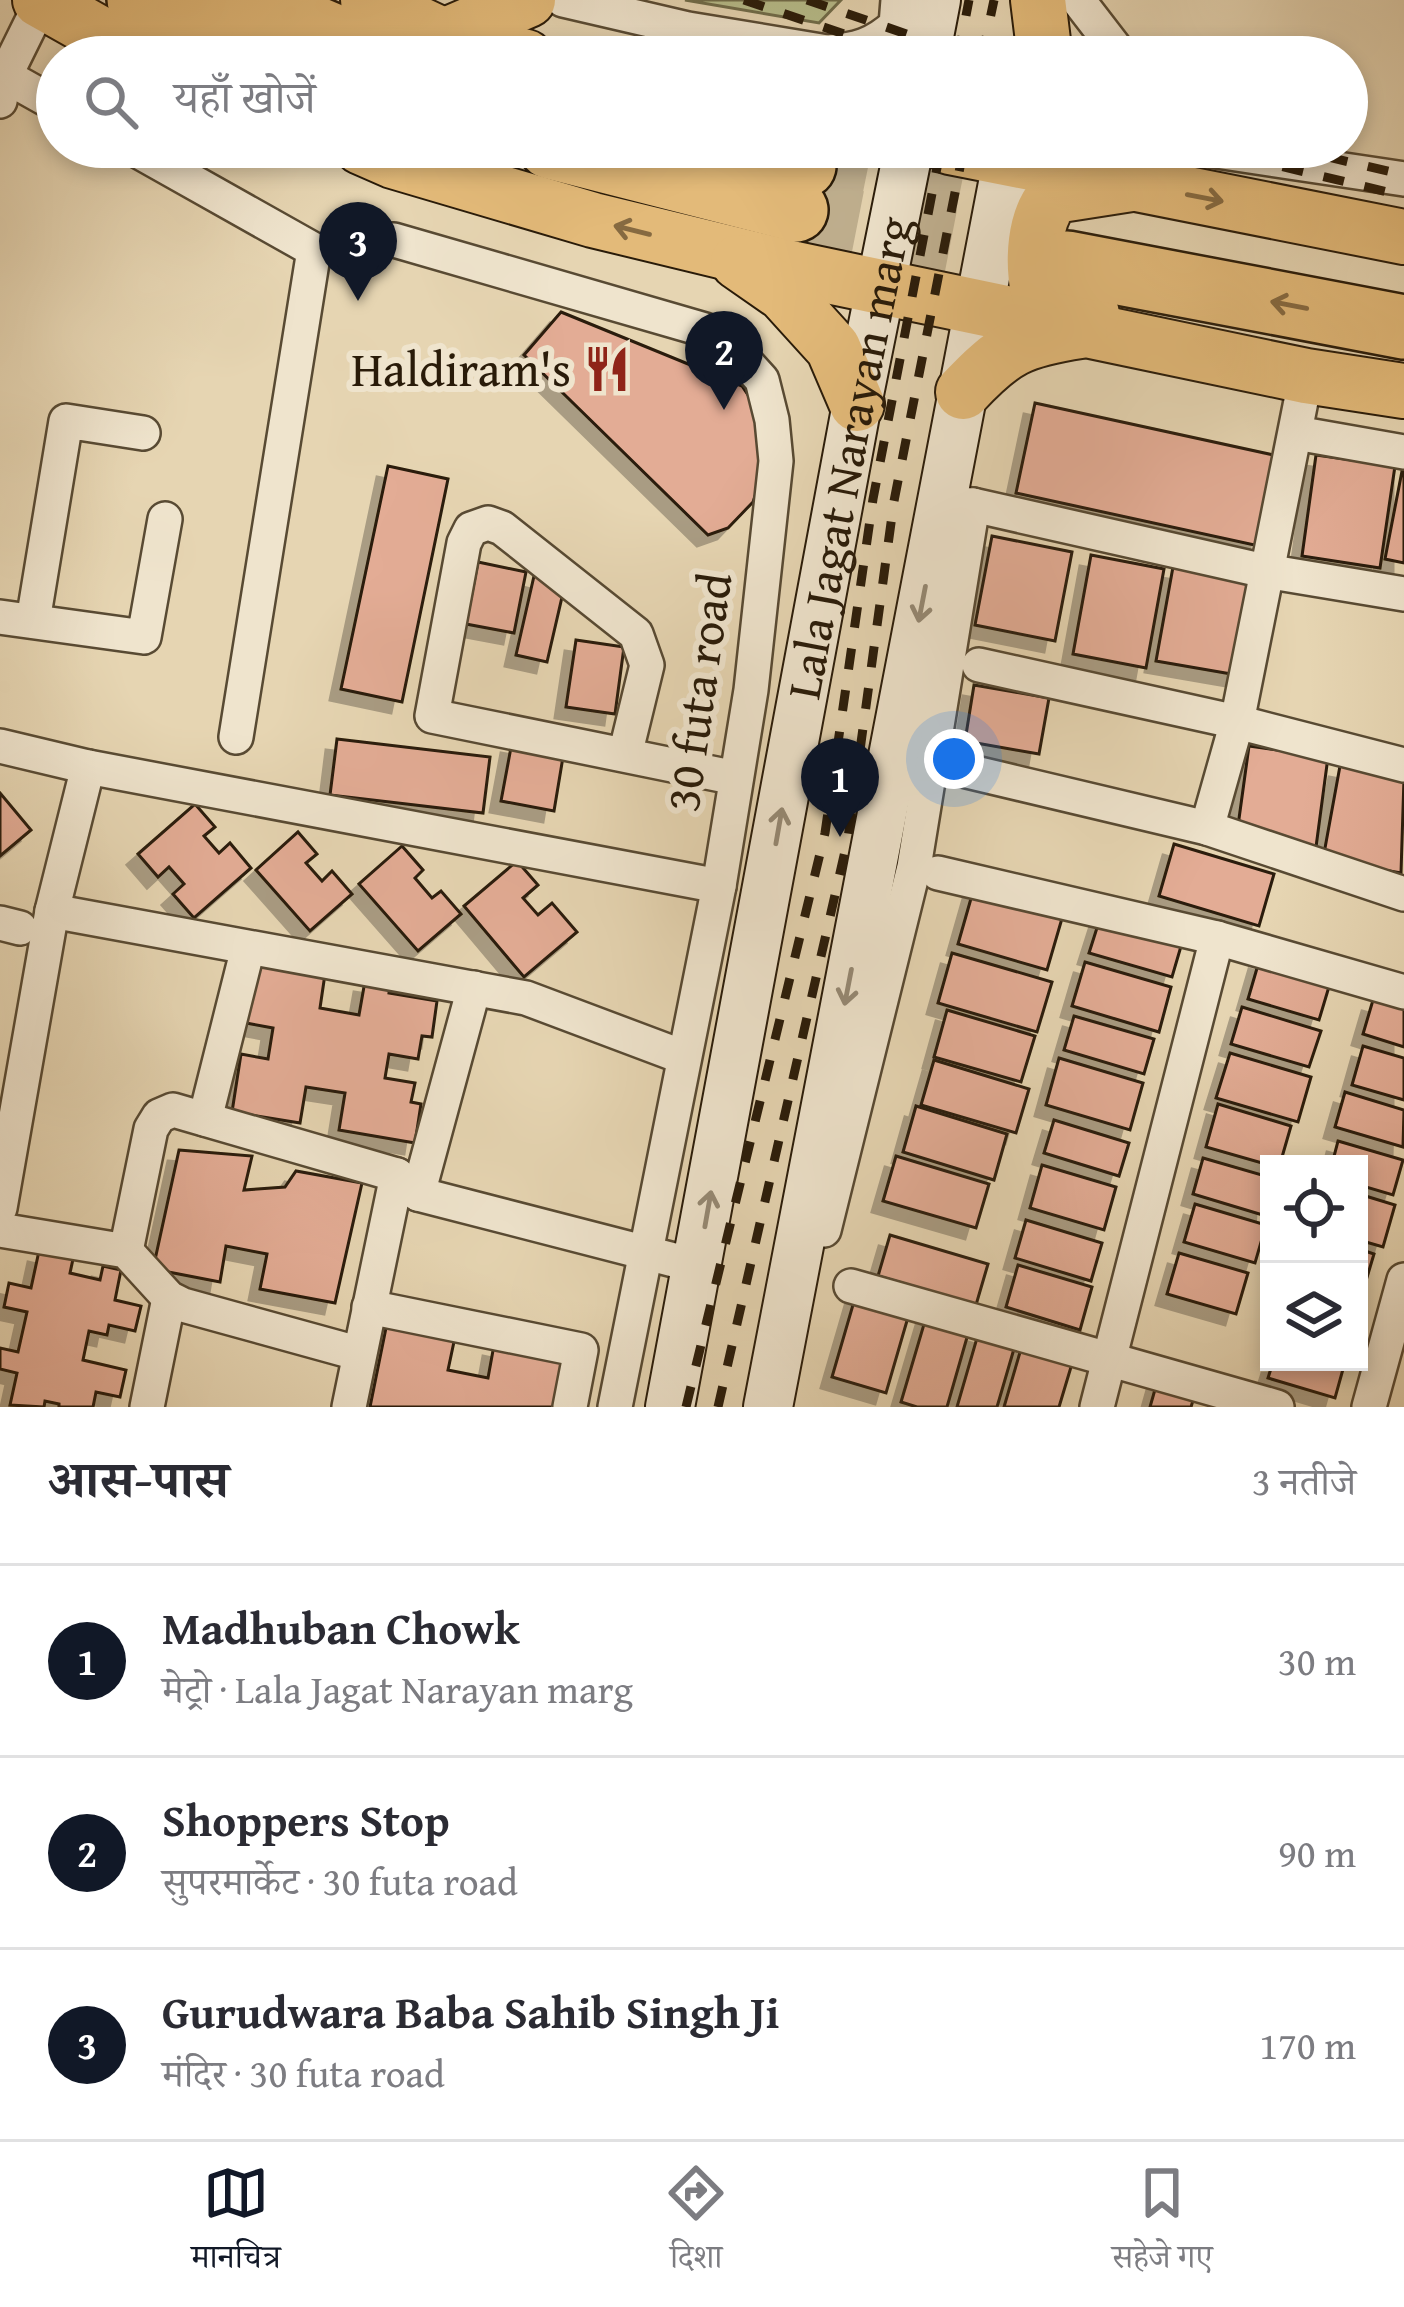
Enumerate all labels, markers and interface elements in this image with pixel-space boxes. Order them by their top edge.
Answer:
search box [36,36,1368,168]
text: यहाँ खोजें [174,64,316,129]
icon: search [78,69,144,135]
one-way arrow [1184,188,1223,210]
pin: 3 [319,202,397,301]
street label: Lala Jagat Narayan marg [767,210,929,705]
one-way arrow [614,218,652,240]
one-way arrow [1270,293,1309,315]
pin: 2 [685,311,763,410]
place label: Haldiram's [351,333,571,404]
restaurant icon: Haldiram's [582,344,632,394]
street label: 30 futa road [646,568,749,816]
one-way arrow [910,583,932,622]
your location [924,729,984,789]
pin: 1 [801,738,879,837]
one-way arrow [768,807,791,846]
one-way arrow [836,966,859,1005]
map controls [1260,1155,1368,1371]
button: locate [1260,1155,1368,1263]
one-way arrow [697,1191,720,1230]
button: layers [1260,1263,1368,1371]
text: आस-पास [48,1441,229,1516]
text: 3 नतीजे [1252,1452,1356,1509]
text: Madhuban Chowk [162,1595,519,1660]
text: 1 [77,1632,97,1689]
text: 30 m [1278,1632,1356,1689]
text: मेट्रो · Lala Jagat Narayan marg [162,1660,633,1717]
text: Shoppers Stop [162,1787,450,1852]
text: 2 [77,1824,97,1881]
text: 90 m [1278,1824,1356,1881]
text: सुपरमार्केट · 30 futa road [162,1852,518,1909]
text: Gurudwara Baba Sahib Singh Ji [162,1979,780,2044]
text: 3 [77,2016,97,2073]
text: 170 m [1259,2016,1356,2073]
text: मंदिर · 30 futa road [162,2044,445,2101]
tab: मानचित्र [191,2160,281,2289]
tab: दिशा [663,2160,729,2289]
tab: सहेजे गए [1112,2160,1213,2289]

